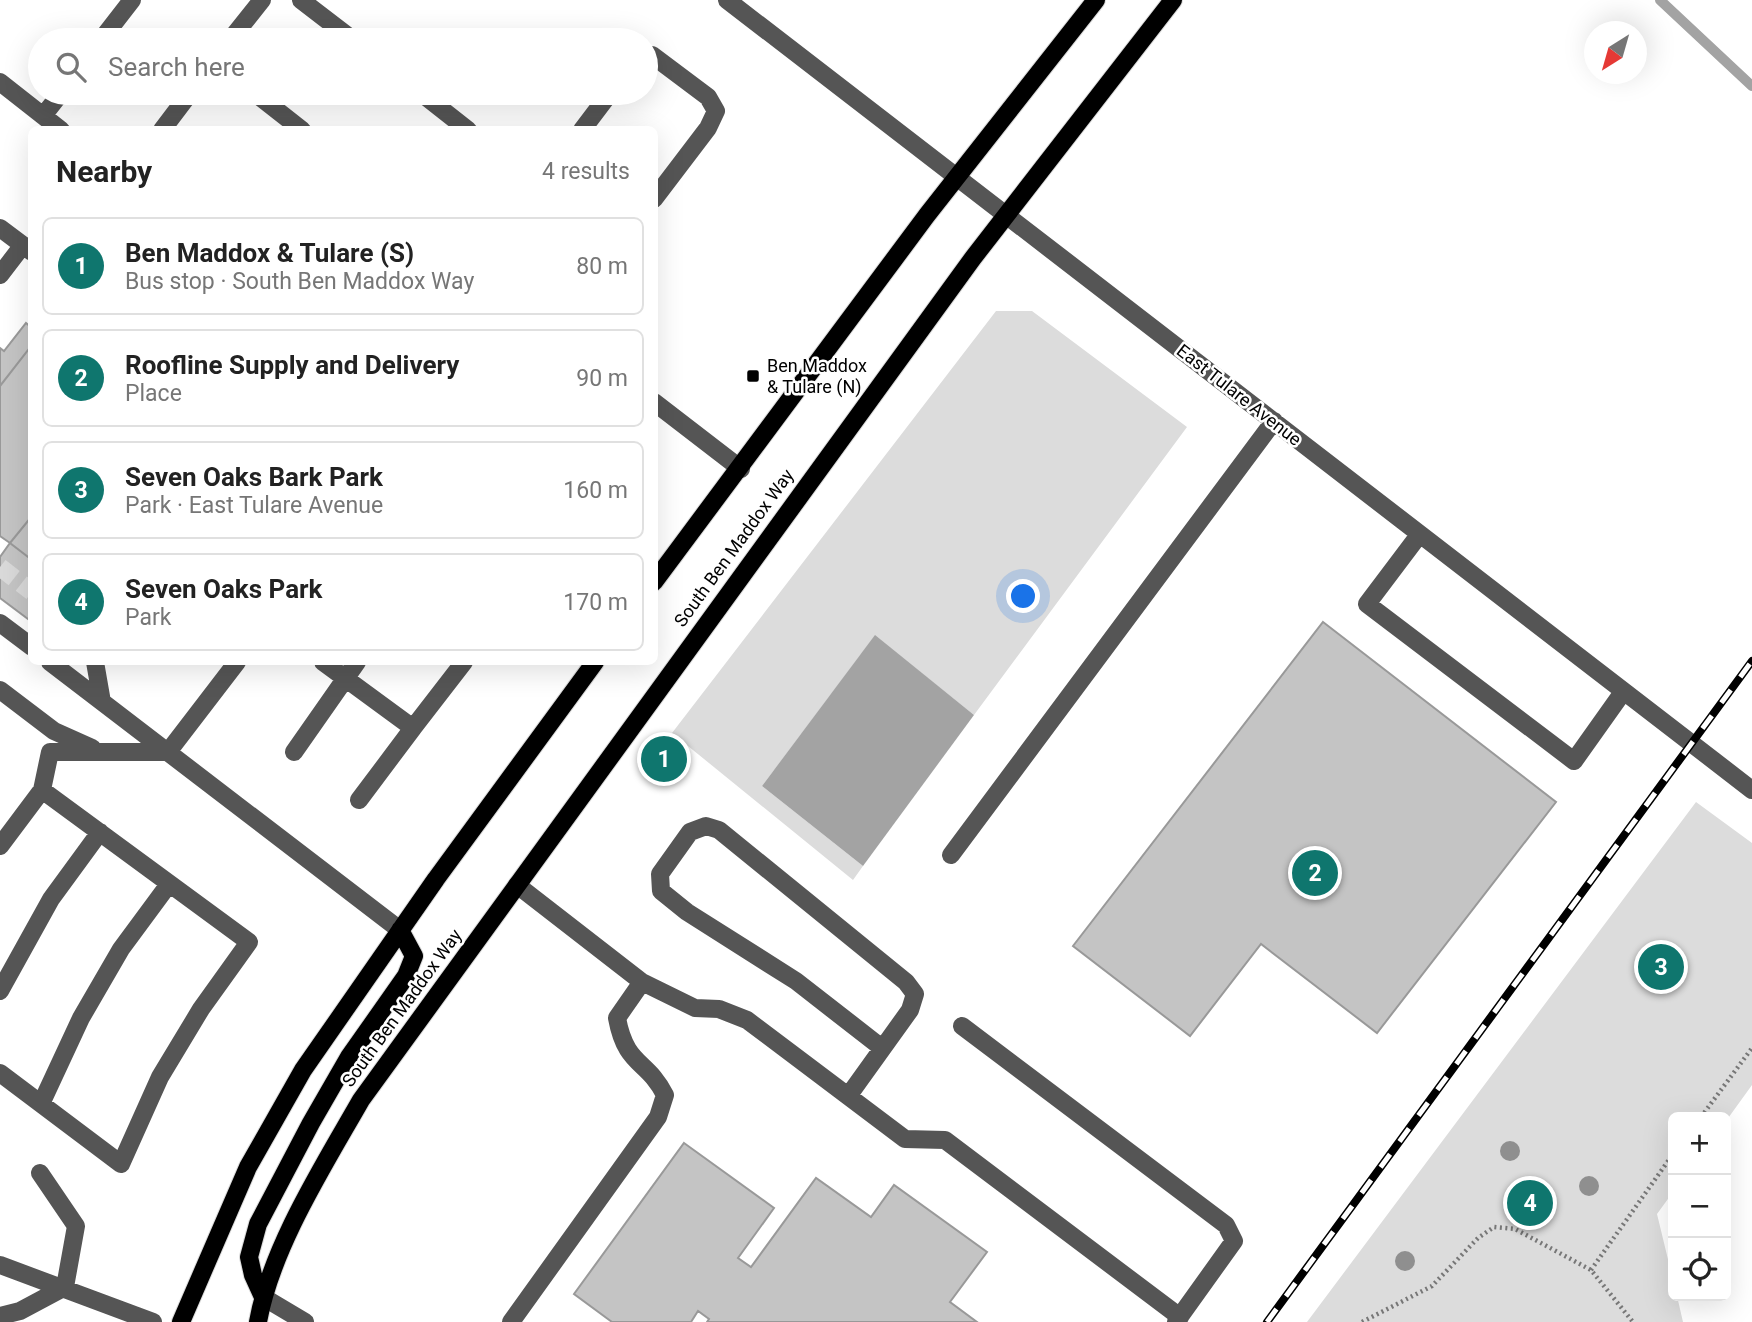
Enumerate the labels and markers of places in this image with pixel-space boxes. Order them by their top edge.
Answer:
place label: Ben Maddox & Tulare (N) [767,355,867,398]
marker: Ben Maddox & Tulare (N) [745,368,761,384]
pin: 1 [641,733,687,785]
pin: 2 [1292,847,1338,899]
pin: 3 [1638,941,1684,993]
pin: 4 [1507,1177,1553,1229]

